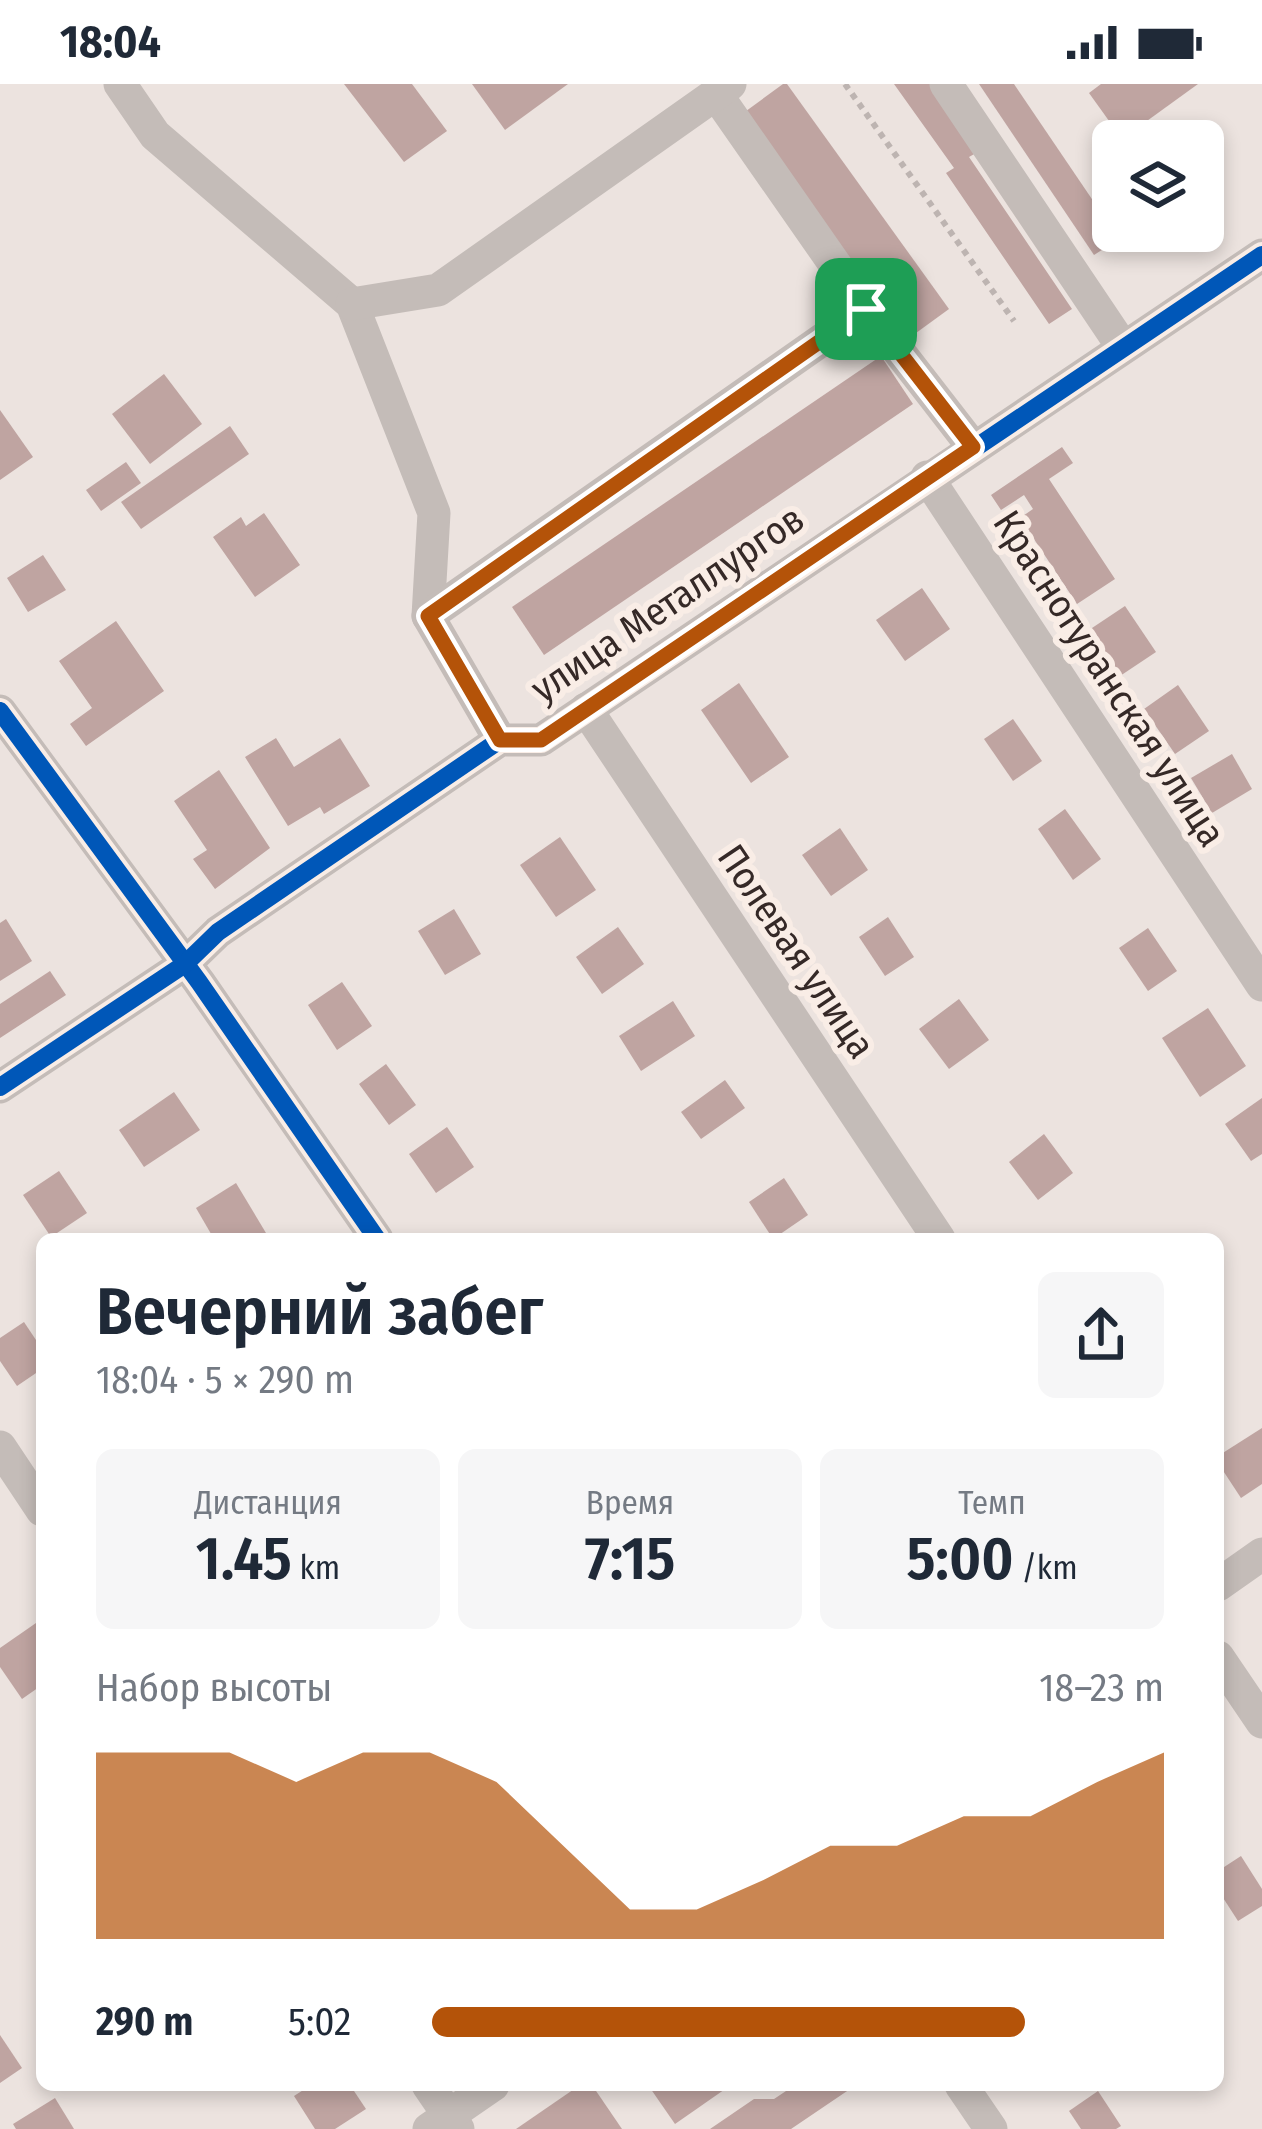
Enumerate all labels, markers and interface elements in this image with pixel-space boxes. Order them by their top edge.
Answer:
text: 18:04 [60,15,161,69]
map controls [1092,120,1224,252]
button: layers [1092,120,1224,252]
pin [815,258,917,360]
icon: arrive [833,276,899,342]
street label: улица Металлургов [522,496,813,712]
street label: Краснотуранская улица [983,502,1235,855]
street label: Полевая улица [708,836,884,1067]
text: Вечерний забег [96,1272,543,1351]
button: share [1038,1272,1164,1398]
text: 18:04 · 5 × 290 m [96,1357,354,1403]
text: Дистанция [194,1483,342,1523]
text: Время [586,1483,674,1523]
text: Темп [958,1483,1026,1523]
text: 1.45 [196,1523,292,1595]
text: 7:15 [585,1523,675,1595]
text: 5:00 [906,1523,1014,1595]
text: km [292,1548,340,1588]
text: /km [1014,1548,1078,1588]
text: Набор высоты [96,1665,332,1711]
text: 18–23 m [1039,1665,1164,1711]
text: 290 m [96,1999,193,2045]
text: 5:02 [288,1999,351,2045]

